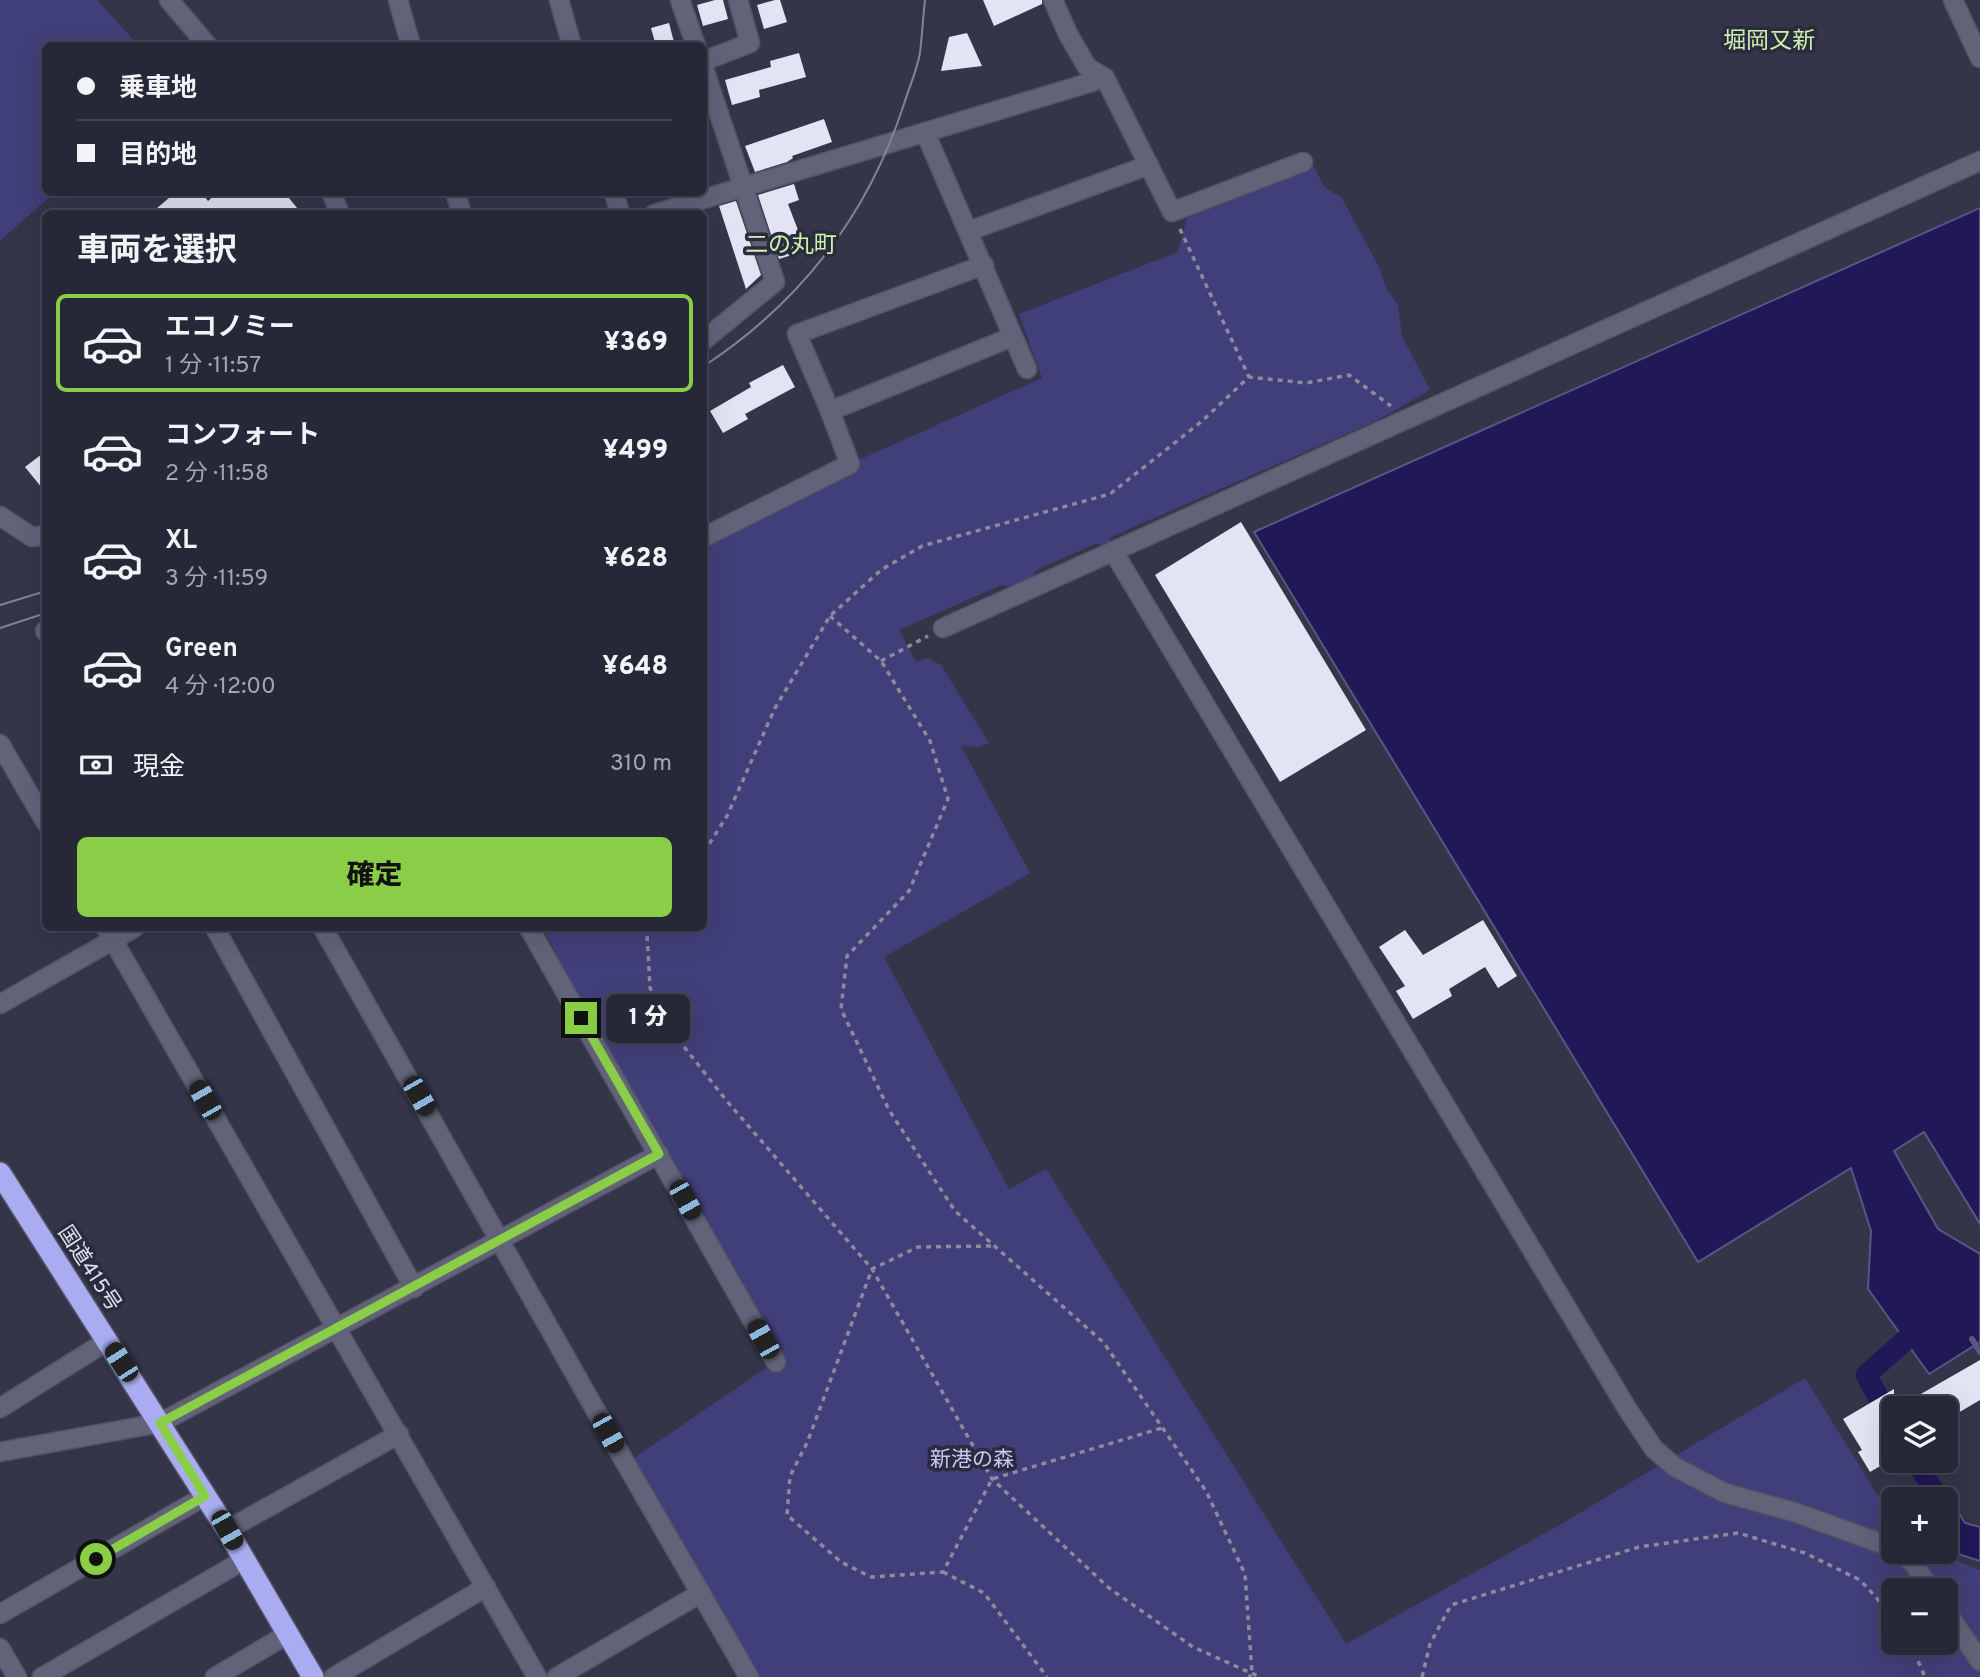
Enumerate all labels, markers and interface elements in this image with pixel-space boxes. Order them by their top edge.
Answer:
district label: 堀岡又新 [1723,28,1815,57]
text: 乗車地 [119,73,197,106]
text: 目的地 [119,140,197,173]
text: 車両を選択 [77,232,237,272]
district label: 二の丸町 [745,232,837,261]
icon: car [81,312,144,375]
text: エコノミー [165,312,295,345]
text: ¥369 [604,327,668,360]
text: 1 分 · 11:57 [165,352,261,381]
icon: car [81,420,144,483]
text: コンフォート [165,420,320,453]
text: ¥499 [603,435,668,468]
text: 2 分 · 11:58 [165,460,269,489]
text: XL [165,525,197,558]
icon: car [81,528,144,591]
text: ¥628 [603,543,668,576]
text: 3 分 · 11:59 [165,565,268,594]
text: Green [165,633,238,666]
icon: car [81,636,144,699]
text: ¥648 [602,651,668,684]
text: 4 分 · 12:00 [165,673,276,702]
icon: cash [77,746,115,784]
text: 310 m [610,750,672,779]
text: 現金 [133,752,185,785]
button: 確定 [77,837,672,917]
callout: 1 分 [606,993,690,1042]
route end [565,1002,597,1034]
text: 1 分 [629,1004,667,1033]
car [400,1073,439,1119]
car [186,1077,225,1123]
car [666,1177,705,1223]
street label: 国道415号 [51,1221,126,1317]
car [744,1316,783,1362]
car [101,1339,142,1385]
map controls [1881,1396,1958,1655]
button: layers [1881,1396,1958,1473]
car [589,1410,628,1456]
park label: 新港の森 [930,1447,1014,1474]
button: + [1881,1487,1958,1564]
car [208,1507,247,1553]
route start [80,1543,112,1575]
button: − [1881,1578,1958,1655]

